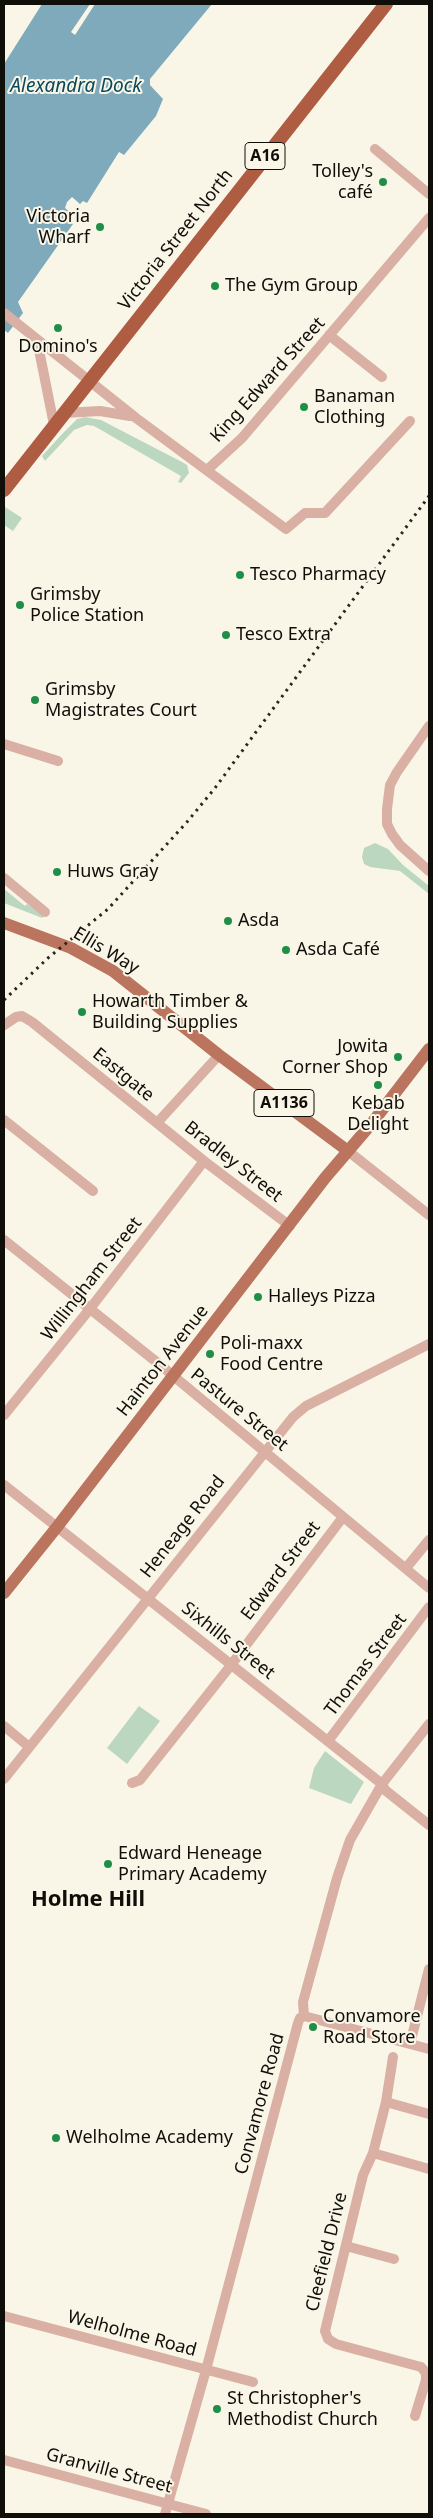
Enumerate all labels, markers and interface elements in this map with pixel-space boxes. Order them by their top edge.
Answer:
water label: Alexandra Dock [10,76,142,98]
road number: A16 [245,142,285,170]
place label: Tolley's café [312,161,373,203]
street label: Victoria Street North [114,165,238,315]
marker: Tolley's café [377,176,389,188]
place label: Victoria Wharf [26,206,90,248]
marker: Victoria Wharf [94,221,106,233]
place label: The Gym Group [225,275,358,297]
marker: The Gym Group [209,280,221,292]
street label: King Edward Street [206,313,330,447]
marker: Domino's [52,322,64,334]
place label: Domino's [18,336,98,358]
place label: Banaman Clothing [314,386,395,428]
marker: Banaman Clothing [298,401,310,413]
place label: Tesco Pharmacy [250,564,386,586]
marker: Tesco Pharmacy [234,569,246,581]
place label: Grimsby Police Station [30,584,144,626]
marker: Grimsby Police Station [14,599,26,611]
place label: Tesco Extra [236,624,331,646]
marker: Tesco Extra [220,629,232,641]
place label: Grimsby Magistrates Court [45,679,197,722]
marker: Grimsby Magistrates Court [29,694,41,706]
place label: Huws Gray [67,861,158,883]
marker: Huws Gray [51,866,63,878]
place label: Asda [238,910,279,932]
marker: Asda [222,915,234,927]
street label: Ellis Way [69,923,143,979]
place label: Asda Café [296,939,380,961]
marker: Asda Café [280,944,292,956]
place label: Howarth Timber & Building Supplies [92,991,248,1034]
marker: Howarth Timber & Building Supplies [76,1006,88,1018]
place label: Jowita Corner Shop [282,1036,388,1078]
street label: Eastgate [88,1044,158,1106]
marker: Jowita Corner Shop [392,1051,404,1063]
marker: Kebab Delight [372,1079,384,1091]
road number: A1136 [254,1090,314,1116]
place label: Kebab Delight [347,1093,409,1136]
street label: Bradley Street [180,1117,286,1207]
street label: Willingham Street [37,1213,147,1345]
place label: Halleys Pizza [268,1286,376,1308]
marker: Halleys Pizza [252,1291,264,1303]
street label: Hainton Avenue [113,1301,213,1421]
place label: Poli-maxx Food Centre [220,1333,323,1376]
marker: Poli-maxx Food Centre [204,1348,216,1360]
street label: Pasture Street [186,1364,292,1456]
street label: Heneage Road [136,1471,230,1583]
street label: Edward Street [237,1517,325,1625]
street label: Sixhills Street [177,1598,279,1684]
street label: Thomas Street [321,1610,411,1720]
place label: Edward Heneage Primary Academy [118,1843,267,1886]
marker: Edward Heneage Primary Academy [102,1858,114,1870]
district label: Holme Hill [31,1887,145,1913]
place label: Convamore Road Store [323,2006,421,2048]
marker: Convamore Road Store [307,2021,319,2033]
street label: Convamore Road [231,2031,289,2177]
place label: Welholme Academy [66,2127,233,2149]
marker: Welholme Academy [50,2132,62,2144]
street label: Cleefield Drive [302,2190,352,2314]
street label: Welholme Road [65,2306,199,2362]
place label: St Christopher's Methodist Church [227,2388,378,2430]
marker: St Christopher's Methodist Church [211,2403,223,2415]
street label: Granville Street [44,2444,174,2498]

